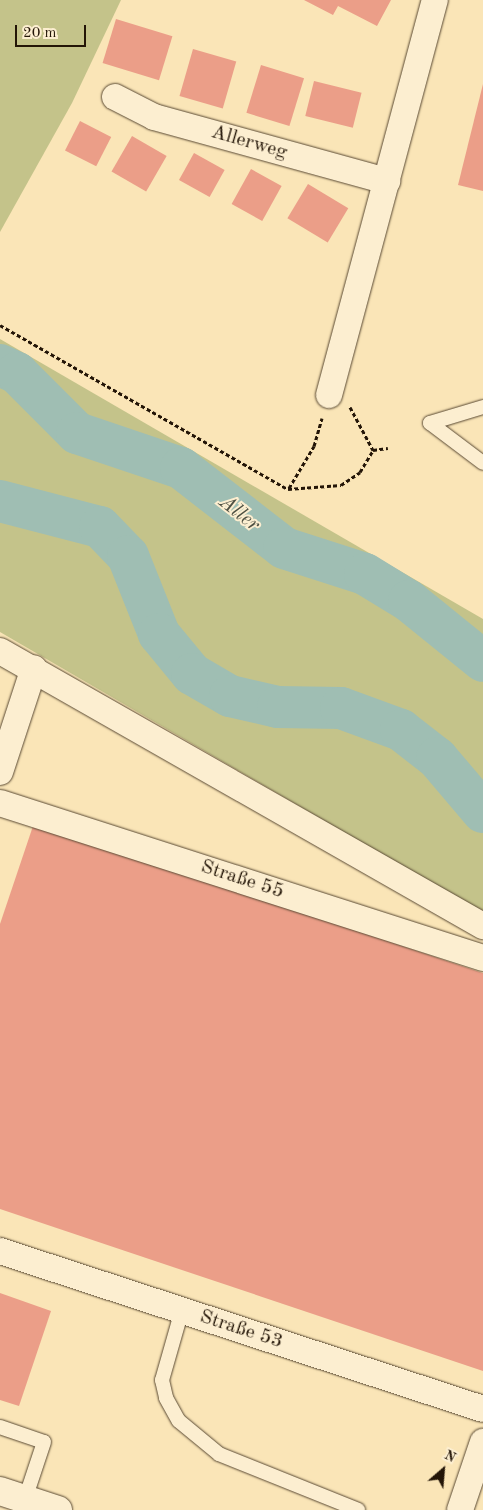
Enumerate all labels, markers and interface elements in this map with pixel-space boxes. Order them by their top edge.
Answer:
scale bar [18,15,89,47]
text: 20 m [23,26,57,41]
street label: Allerweg [208,121,290,165]
water label: Aller [213,490,265,538]
street label: Straße 55 [197,855,287,905]
street label: Straße 53 [196,1305,286,1355]
north arrow [418,1445,468,1495]
text: N [442,1448,458,1465]

